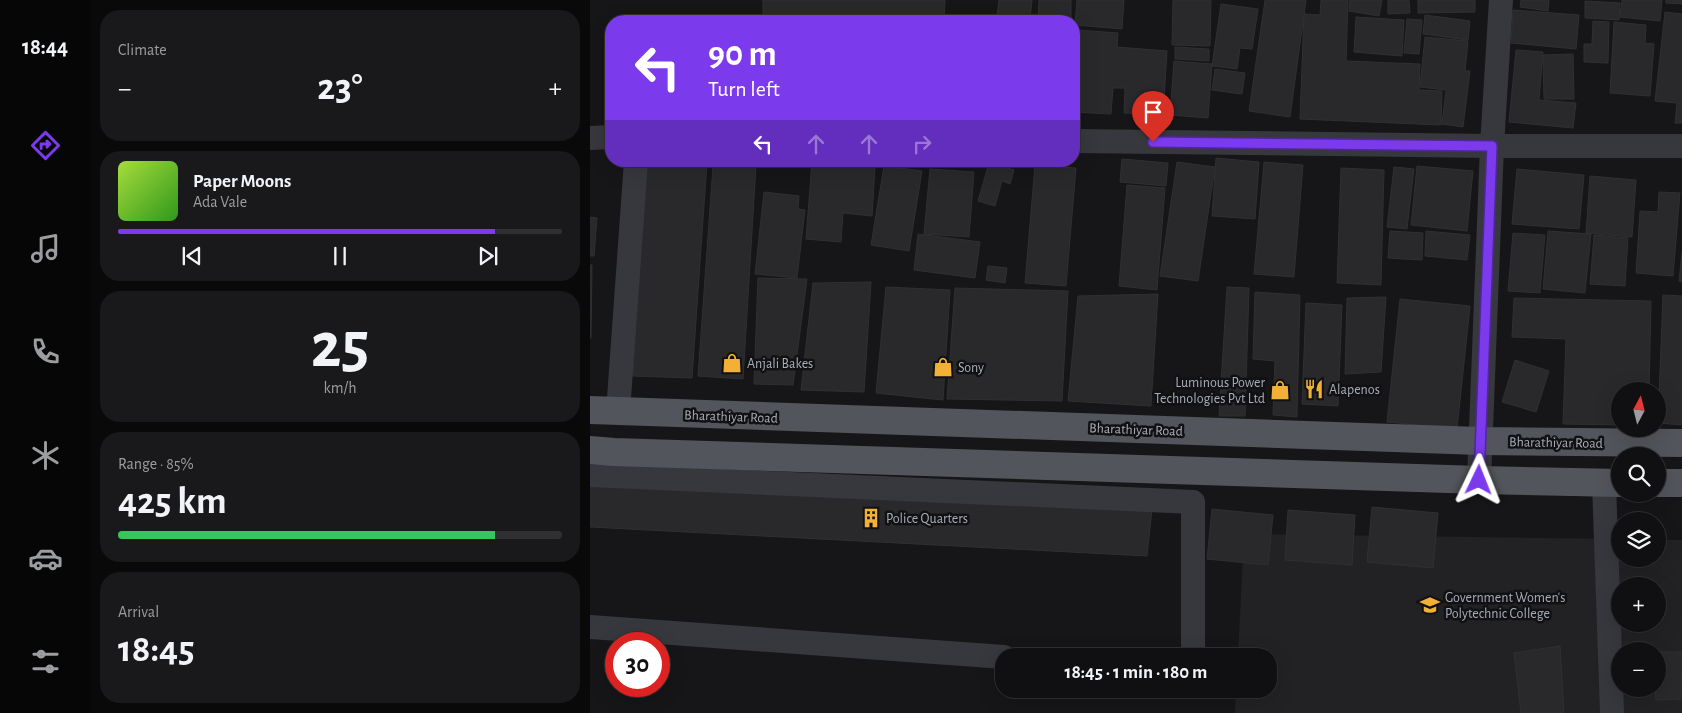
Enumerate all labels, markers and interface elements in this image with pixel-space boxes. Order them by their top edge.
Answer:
icon: left [625,35,690,100]
text: 18:44 [22,36,68,58]
text: 90 m [708,37,777,72]
text: Climate [118,42,167,58]
text: 23° [317,69,363,107]
text: − [118,75,131,103]
text: + [549,75,562,103]
text: Turn left [708,78,780,100]
pin [1132,91,1174,142]
icon: arrive [1139,98,1167,126]
icon: directions [28,128,63,163]
icon: left [749,130,777,158]
icon: ahead [802,130,830,158]
icon: ahead [855,130,883,158]
icon: right [908,130,936,158]
text: Paper Moons [193,172,291,191]
text: Ada Vale [193,194,247,210]
icon: music [28,231,63,266]
icon: previous [178,242,206,270]
icon: pause [326,242,354,270]
icon: next [474,242,502,270]
text: 25 [311,314,369,379]
icon: phone [28,334,63,369]
shop icon: Anjali Bakes [721,352,743,374]
shop icon: Sony [932,356,954,378]
place label: Anjali Bakes [747,357,813,371]
place label: Sony [958,361,984,375]
place label: Luminous Power Technologies Pvt Ltd [1154,376,1265,406]
restaurant icon: Alapenos [1303,378,1325,400]
shop icon: Luminous Power Technologies Pvt Ltd [1269,379,1291,401]
text: km/h [323,380,357,396]
north arrow [1611,382,1666,438]
map controls [1611,382,1666,697]
place label: Alapenos [1329,383,1380,397]
street label: Bharathiyar Road [684,408,778,426]
street label: Bharathiyar Road [1089,421,1183,439]
street label: Bharathiyar Road [1509,435,1603,451]
icon: climate [28,438,63,473]
button: search [1611,447,1666,502]
position arrow [1452,453,1504,505]
text: Range · 85% [118,456,194,472]
text: 425 km [118,483,227,521]
building icon: Police Quarters [860,507,882,529]
place label: Police Quarters [886,512,968,526]
button: layers [1611,512,1666,567]
icon: car [28,541,63,576]
button: + [1611,577,1666,632]
place label: Government Women's Polytechnic College [1445,591,1565,621]
school or university icon: Government Women's Polytechnic College [1419,594,1441,616]
text: Arrival [118,604,159,620]
text: 18:45 [118,631,195,669]
speed limit sign: 30 [605,632,670,697]
button: − [1611,642,1666,697]
icon: filters [28,644,63,679]
text: 18:45 · 1 min · 180 m [1065,663,1207,682]

